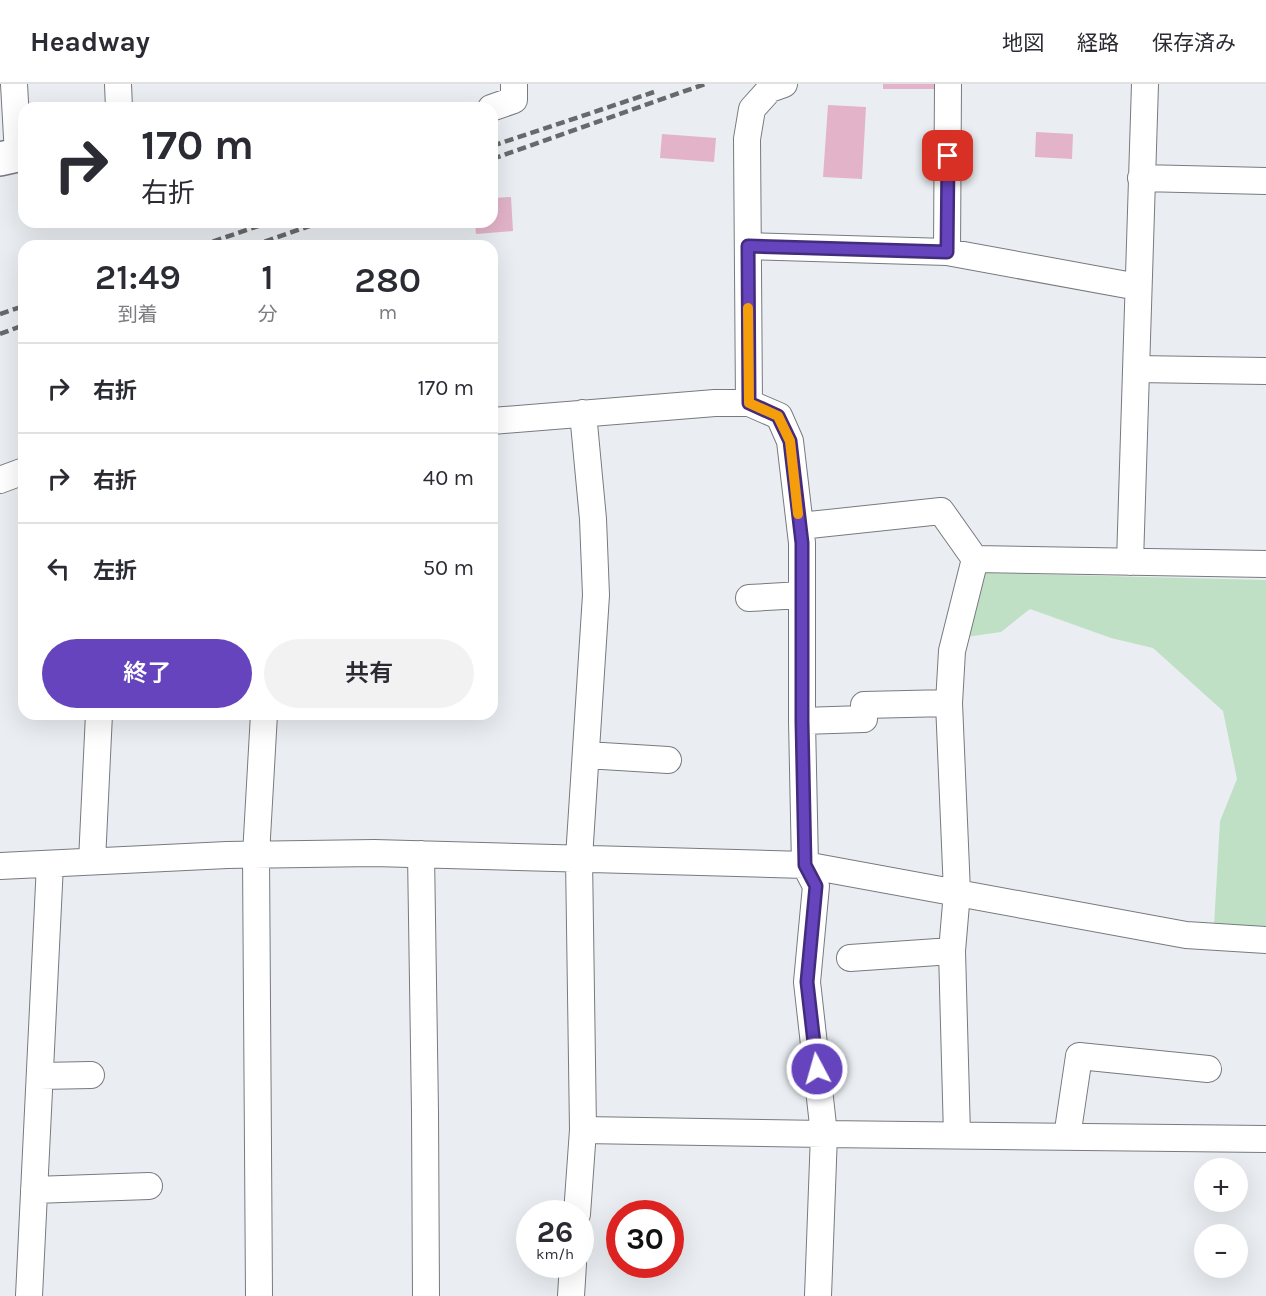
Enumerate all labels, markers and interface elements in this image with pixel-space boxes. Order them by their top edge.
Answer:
text: Headway [30,25,150,58]
text: 地図 [1002,31,1044,55]
text: 経路 [1077,31,1119,55]
text: 保存済み [1152,31,1236,55]
text: 170 m [141,120,254,170]
icon: right [42,126,120,204]
pin [922,130,973,181]
icon: arrive [931,139,964,172]
text: 右折 [141,177,195,209]
text: 21:49 [95,256,181,298]
text: 1 [261,256,274,298]
text: 280 [354,259,421,301]
text: m [378,301,397,324]
text: 到着 [118,303,158,326]
text: 分 [258,303,278,326]
icon: right [42,372,75,405]
text: 170 m [418,375,474,401]
text: 右折 [93,378,137,404]
icon: right [42,462,75,495]
text: 40 m [423,465,474,491]
text: 右折 [93,468,137,494]
icon: left [42,552,75,585]
text: 50 m [423,555,474,581]
text: 左折 [93,558,137,584]
button: 終了 [42,639,252,708]
button: 共有 [264,639,474,708]
position arrow [785,1037,849,1101]
map controls [1194,1158,1248,1278]
button: + [1194,1158,1248,1212]
speed limit sign: 30 [606,1200,684,1278]
text: 26 [537,1214,573,1250]
button: − [1194,1224,1248,1278]
text: km/h [536,1245,574,1263]

